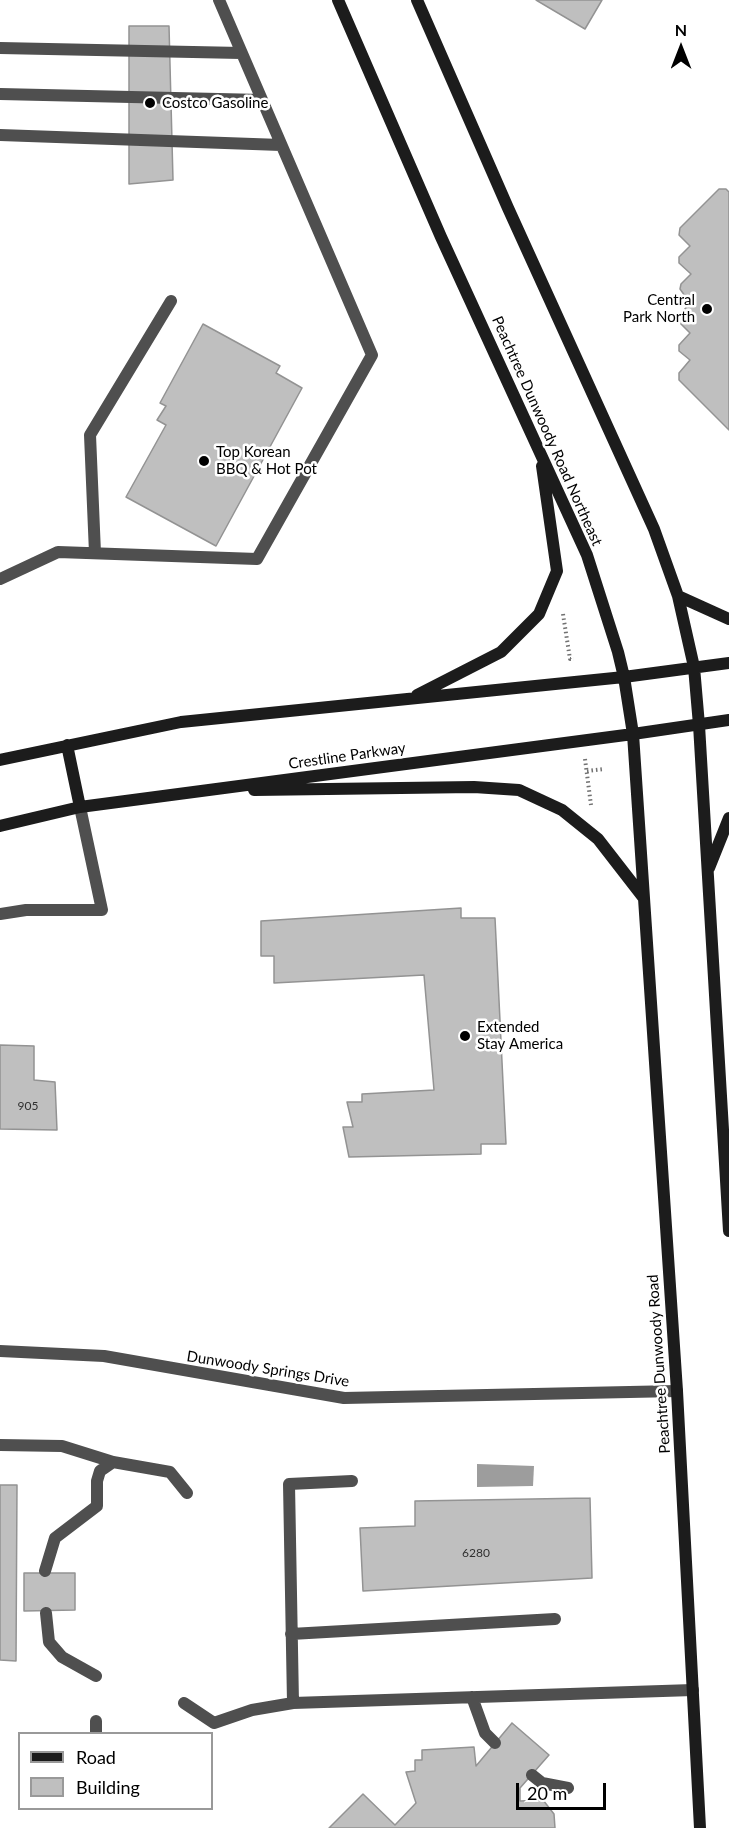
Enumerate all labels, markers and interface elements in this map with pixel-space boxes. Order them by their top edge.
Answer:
north arrow [651,18,711,78]
text: N [675,20,687,39]
place label: Costco Gasoline [162,94,268,112]
marker: Costco Gasoline [143,96,157,110]
place label: Central Park North [623,291,695,326]
marker: Central Park North [700,302,714,316]
street label: Peachtree Dunwoody Road Northeast [488,313,606,549]
place label: Top Korean BBQ & Hot Pot [216,443,317,478]
marker: Top Korean BBQ & Hot Pot [197,454,211,468]
street label: Crestline Parkway [287,739,407,773]
place label: Extended Stay America [477,1018,563,1053]
marker: Extended Stay America [458,1029,472,1043]
house number: 905 [18,1099,38,1113]
street label: Peachtree Dunwoody Road [644,1274,674,1454]
street label: Dunwoody Springs Drive [185,1347,351,1391]
house number: 6280 [462,1546,490,1560]
legend [18,1732,213,1810]
text: Road [76,1746,116,1768]
scale bar [519,1771,609,1809]
text: Building [76,1776,140,1798]
text: 20 m [527,1782,567,1804]

